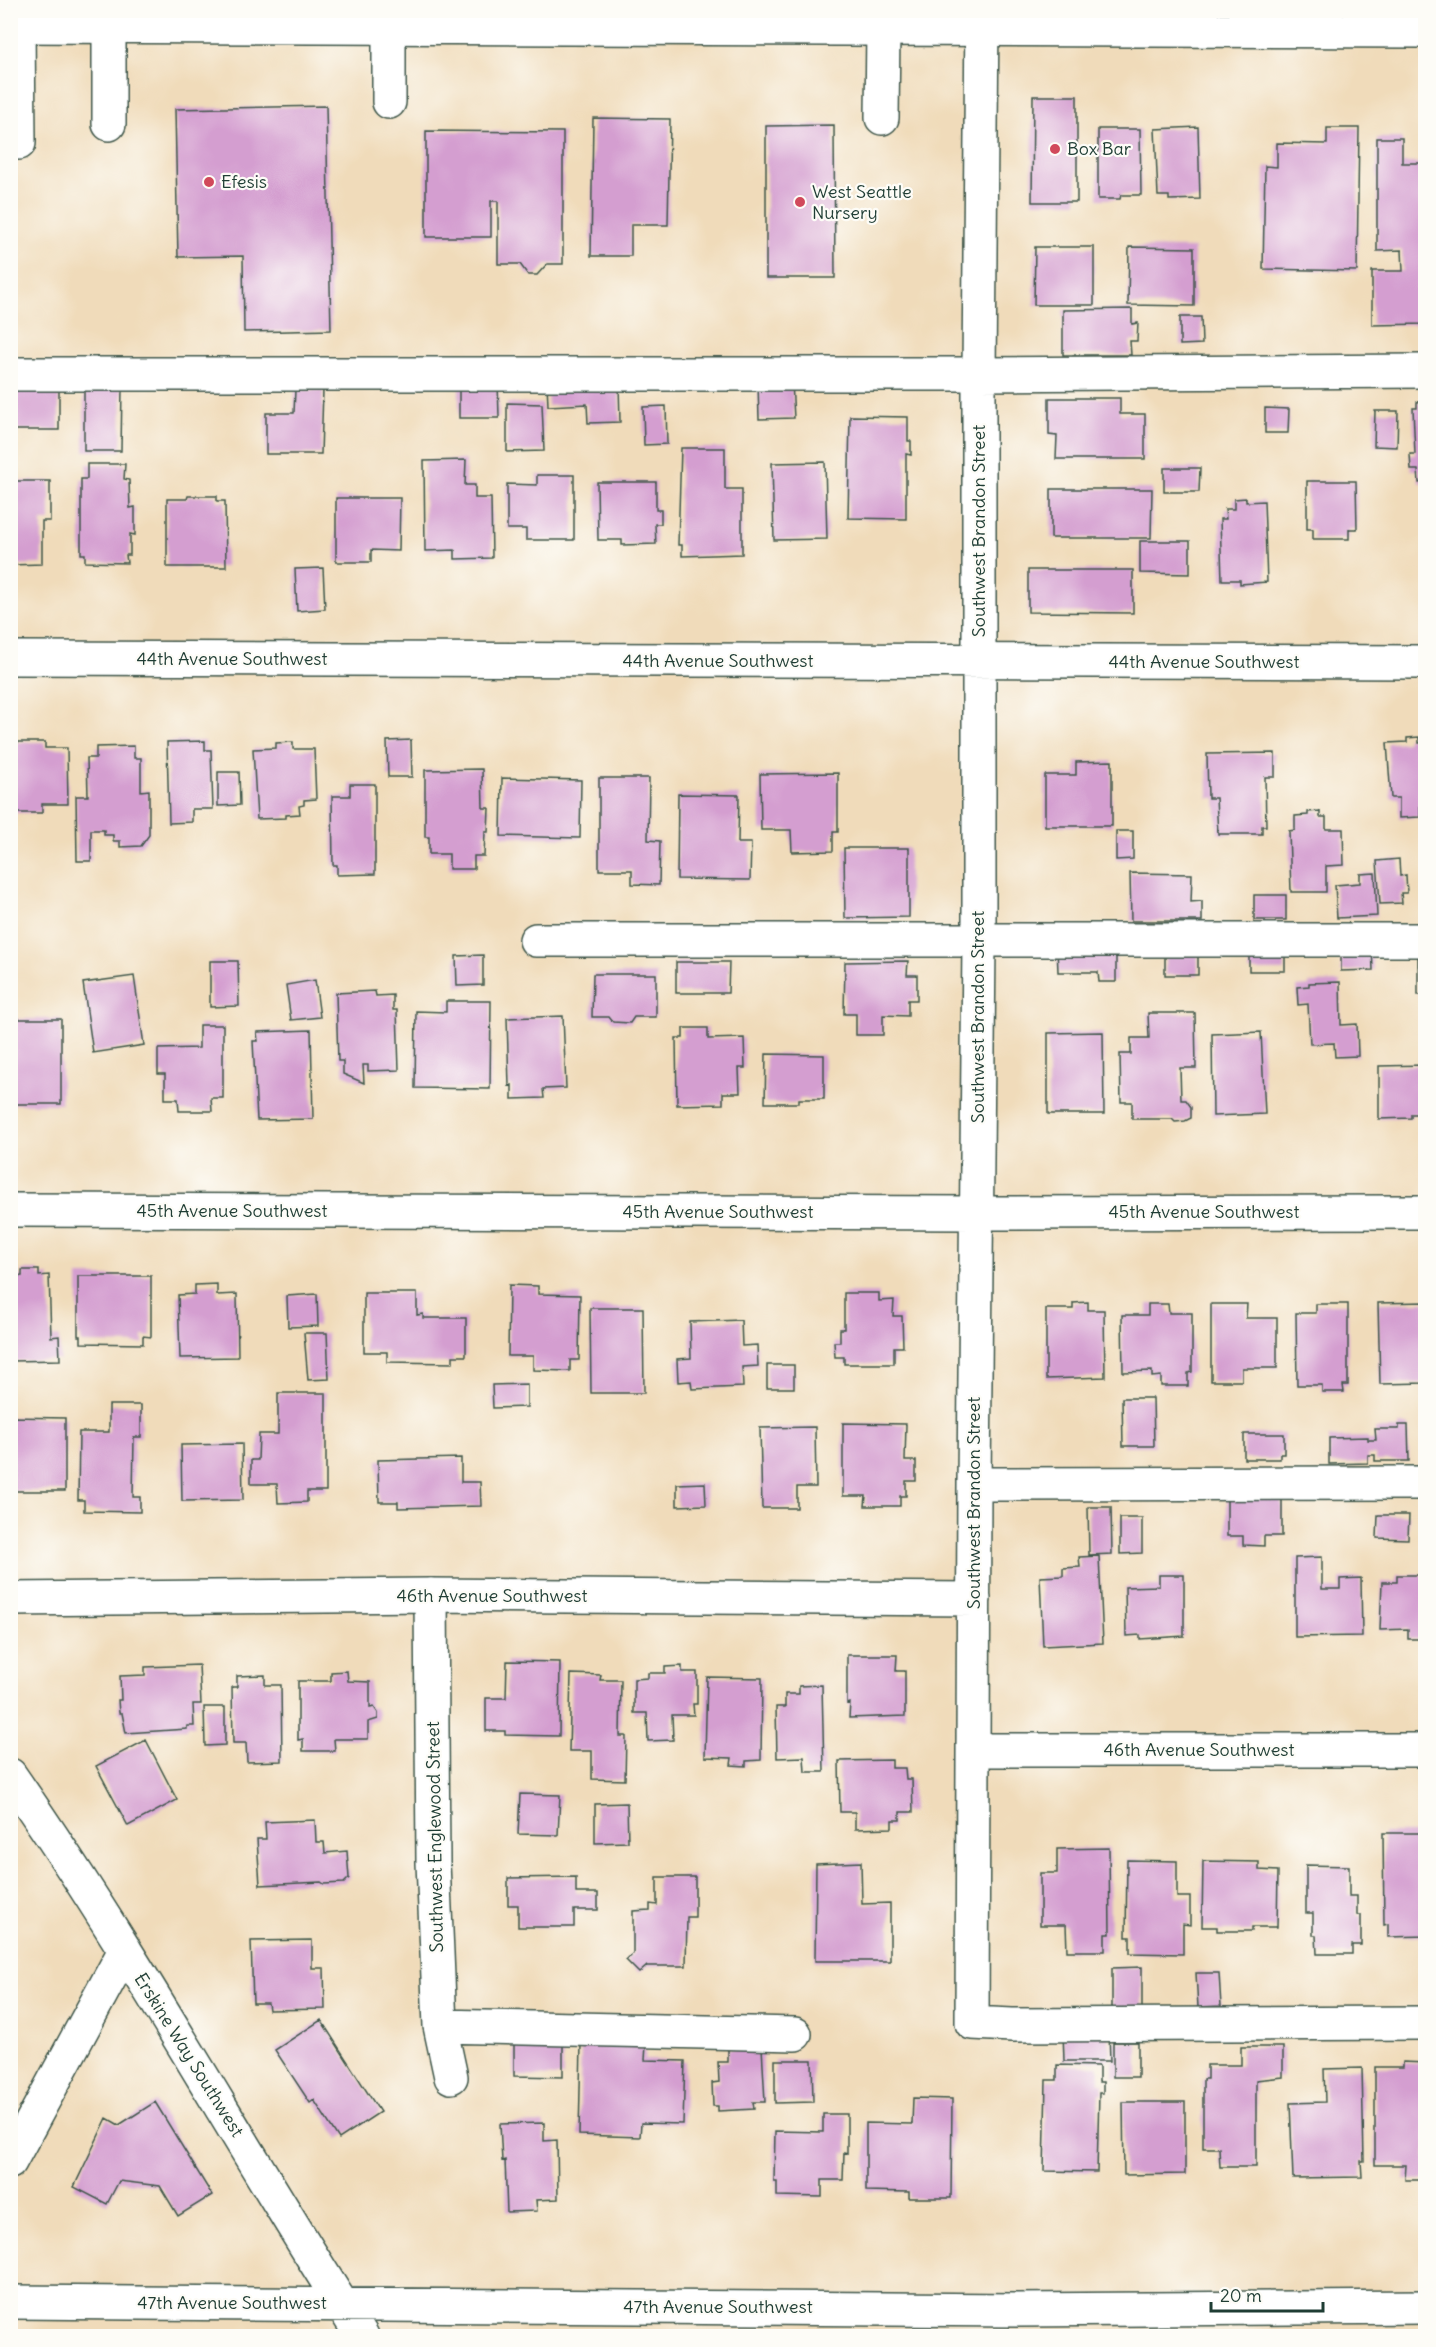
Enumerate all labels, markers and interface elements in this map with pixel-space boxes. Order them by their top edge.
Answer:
place label: Box Bar [1067,137,1132,160]
marker: Box Bar [1048,142,1062,156]
place label: Efesis [221,170,267,193]
marker: Efesis [202,175,216,189]
place label: West Seattle Nursery [812,180,912,224]
marker: West Seattle Nursery [793,195,807,209]
street label: Southwest Brandon Street [967,425,990,637]
street label: 44th Avenue Southwest [136,647,328,670]
street label: 44th Avenue Southwest [622,649,814,672]
street label: 44th Avenue Southwest [1108,650,1300,673]
street label: Southwest Brandon Street [966,911,989,1123]
street label: 45th Avenue Southwest [136,1199,328,1222]
street label: 45th Avenue Southwest [622,1200,814,1223]
street label: 45th Avenue Southwest [1108,1200,1300,1223]
street label: Southwest Brandon Street [962,1397,985,1609]
street label: 46th Avenue Southwest [396,1584,588,1607]
street label: Southwest Englewood Street [421,1721,448,1953]
street label: 46th Avenue Southwest [1103,1738,1295,1761]
street label: Erskine Way Southwest [130,1968,249,2141]
scale bar [1211,2275,1324,2313]
text: 20 m [1220,2284,1262,2307]
street label: 47th Avenue Southwest [137,2291,327,2314]
street label: 47th Avenue Southwest [623,2295,813,2318]

